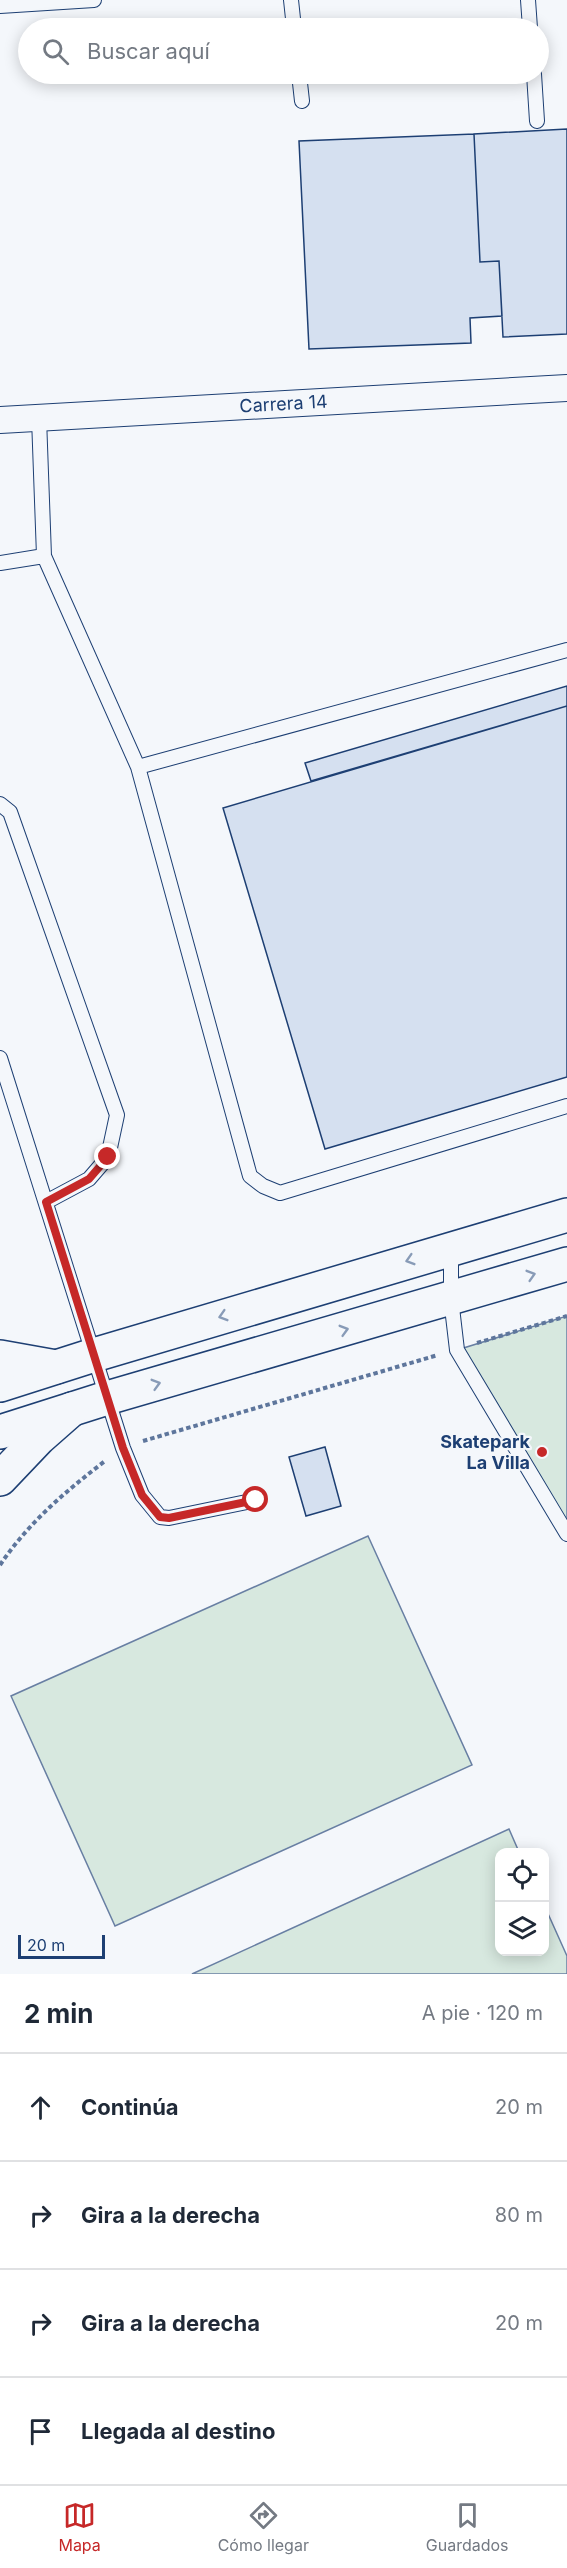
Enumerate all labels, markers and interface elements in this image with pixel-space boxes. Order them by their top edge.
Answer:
search box [18,18,549,84]
icon: search [39,35,72,68]
text: Buscar aquí [87,38,210,64]
street label: Carrera 14 [239,391,328,416]
route end [94,1143,120,1169]
one-way arrow [405,1253,416,1265]
one-way arrow [525,1270,536,1282]
one-way arrow [218,1309,229,1321]
one-way arrow [338,1325,349,1337]
one-way arrow [150,1379,161,1391]
place label: Skatepark La Villa [440,1431,531,1473]
marker: Skatepark La Villa [535,1445,549,1459]
route start [242,1486,268,1512]
map controls [495,1848,549,1956]
button: locate [495,1848,549,1902]
button: layers [495,1902,549,1956]
scale bar [18,1932,105,1960]
text: 20 m [27,1935,65,1955]
text: 2 min [24,1998,94,2029]
text: A pie · 120 m [422,2001,543,2025]
icon: ahead [24,2091,57,2124]
text: Continúa [81,2094,179,2120]
text: 20 m [495,2095,543,2119]
icon: right [24,2199,57,2232]
text: Gira a la derecha [81,2202,260,2228]
text: 80 m [495,2203,543,2227]
icon: right [24,2307,57,2340]
text: Gira a la derecha [81,2310,260,2336]
text: 20 m [495,2311,543,2335]
icon: arrive [24,2415,57,2448]
text: Llegada al destino [81,2418,275,2444]
tab: Mapa [58,2499,101,2555]
tab: Cómo llegar [218,2499,309,2555]
tab: Guardados [426,2499,509,2555]

